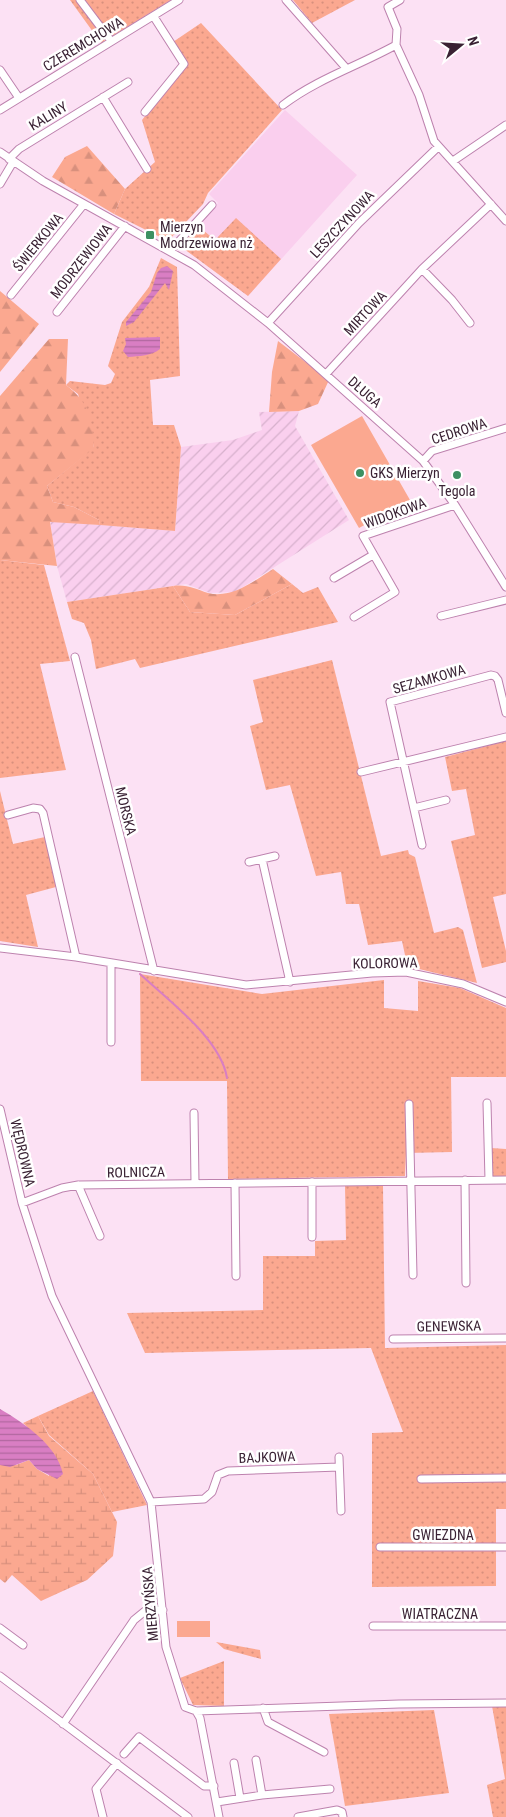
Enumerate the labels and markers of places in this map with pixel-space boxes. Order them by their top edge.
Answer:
place label: Mierzyn Modrzewiowa nż [160,219,253,251]
marker: Mierzyn Modrzewiowa nż [144,229,156,241]
place label: GKS Mierzyn [370,465,440,481]
marker: GKS Mierzyn [354,467,366,479]
marker: Tegola [451,469,463,481]
place label: Tegola [438,483,476,499]

